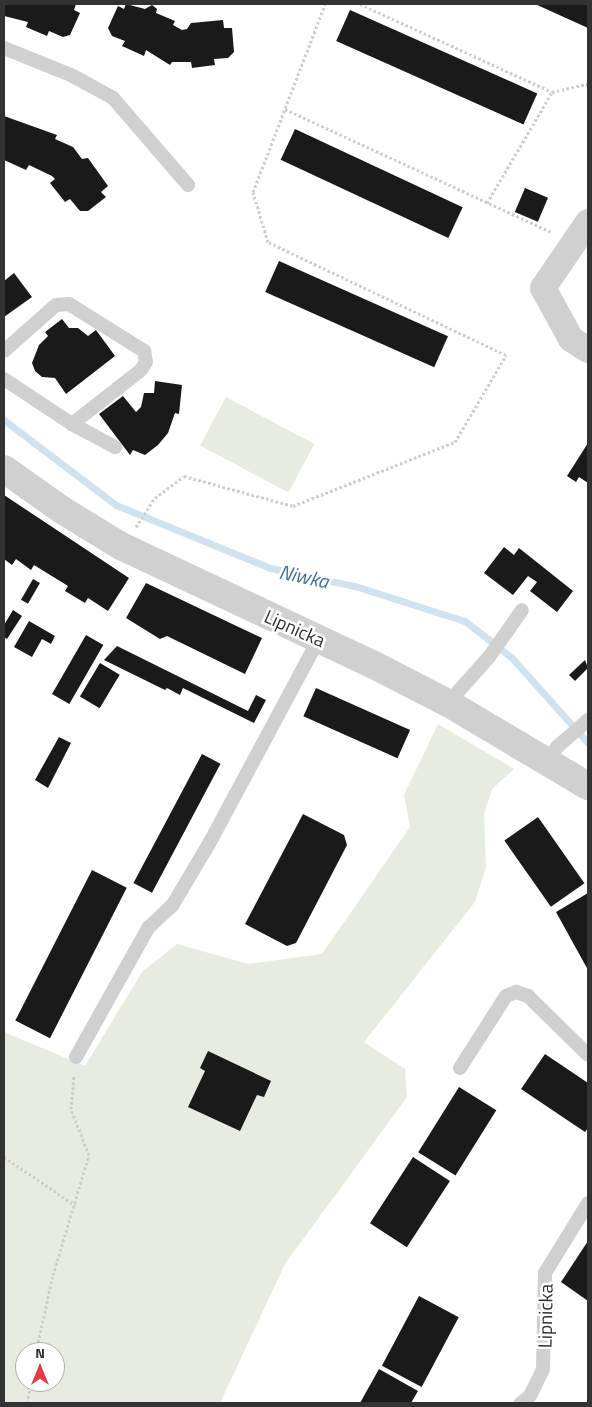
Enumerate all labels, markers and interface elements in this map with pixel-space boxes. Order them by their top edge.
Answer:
water label: Niwka [277,559,331,593]
street label: Lipnicka [261,604,329,652]
street label: Lipnicka [533,1284,557,1348]
north arrow [15,1342,65,1392]
text: N [35,1342,45,1363]

